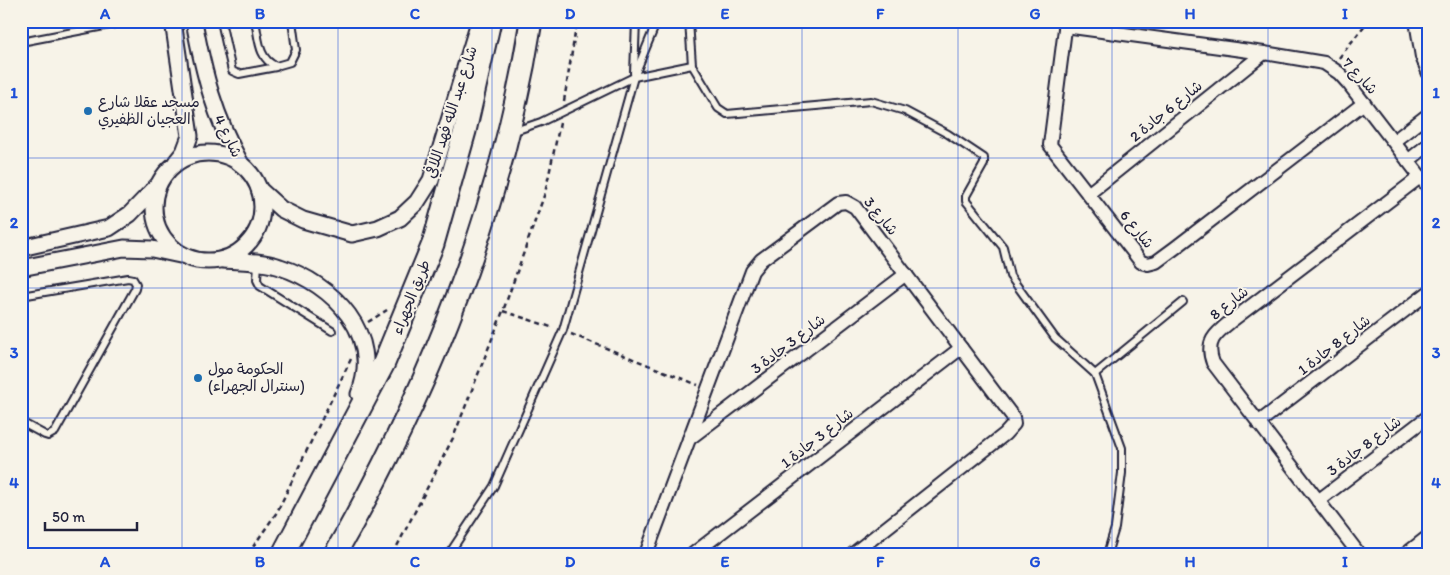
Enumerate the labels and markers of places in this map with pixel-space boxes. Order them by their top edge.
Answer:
place label: مسجد عقلا شارع العجيان الظفيري [98,93,200,130]
marker: مسجد عقلا شارع العجيان الظفيري [82,105,94,117]
place label: الحكومة مول (سنترال الجهراء) [208,360,305,395]
marker: الحكومة مول (سنترال الجهراء) [192,372,204,384]

